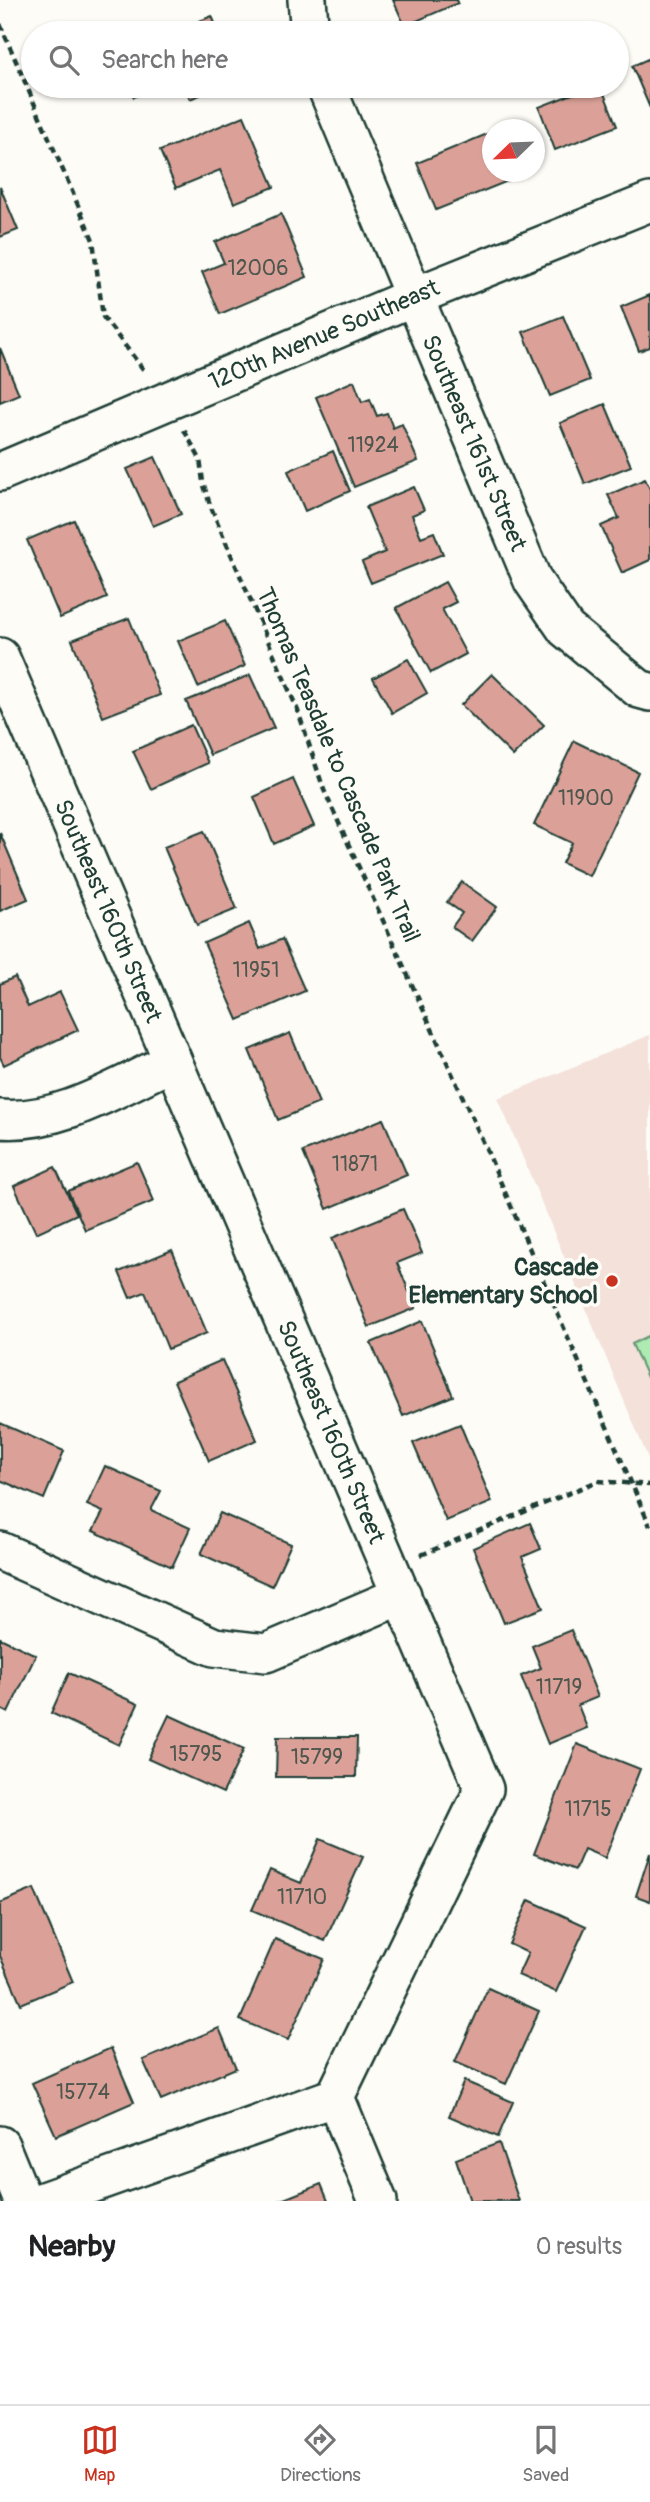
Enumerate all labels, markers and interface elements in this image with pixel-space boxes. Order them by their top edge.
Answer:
search box [21,21,629,98]
icon: search [45,41,83,79]
text: Search here [101,44,228,76]
north arrow [482,119,545,182]
house number: 12006 [228,255,288,282]
street label: 120th Avenue Southeast [204,273,444,397]
street label: Southeast 161st Street [415,331,533,556]
house number: 11924 [347,432,399,459]
street label: Thomas Teasdale to Cascade Park Trail [250,583,426,947]
house number: 11900 [558,785,614,812]
street label: Southeast 160th Street [48,795,168,1027]
house number: 11951 [233,957,279,984]
house number: 11871 [332,1151,378,1178]
place label: Cascade Elementary School [408,1253,599,1310]
marker: Cascade Elementary School [604,1273,620,1289]
street label: Southeast 160th Street [271,1316,391,1548]
house number: 11719 [536,1674,582,1701]
house number: 15795 [170,1741,222,1768]
house number: 15799 [291,1744,343,1771]
house number: 11715 [564,1796,612,1823]
house number: 11710 [277,1884,327,1911]
house number: 15774 [56,2079,110,2106]
text: Nearby [28,2228,115,2265]
text: 0 results [536,2232,622,2261]
tab: Map [81,2421,119,2487]
tab: Directions [280,2421,361,2487]
tab: Saved [522,2421,569,2487]

